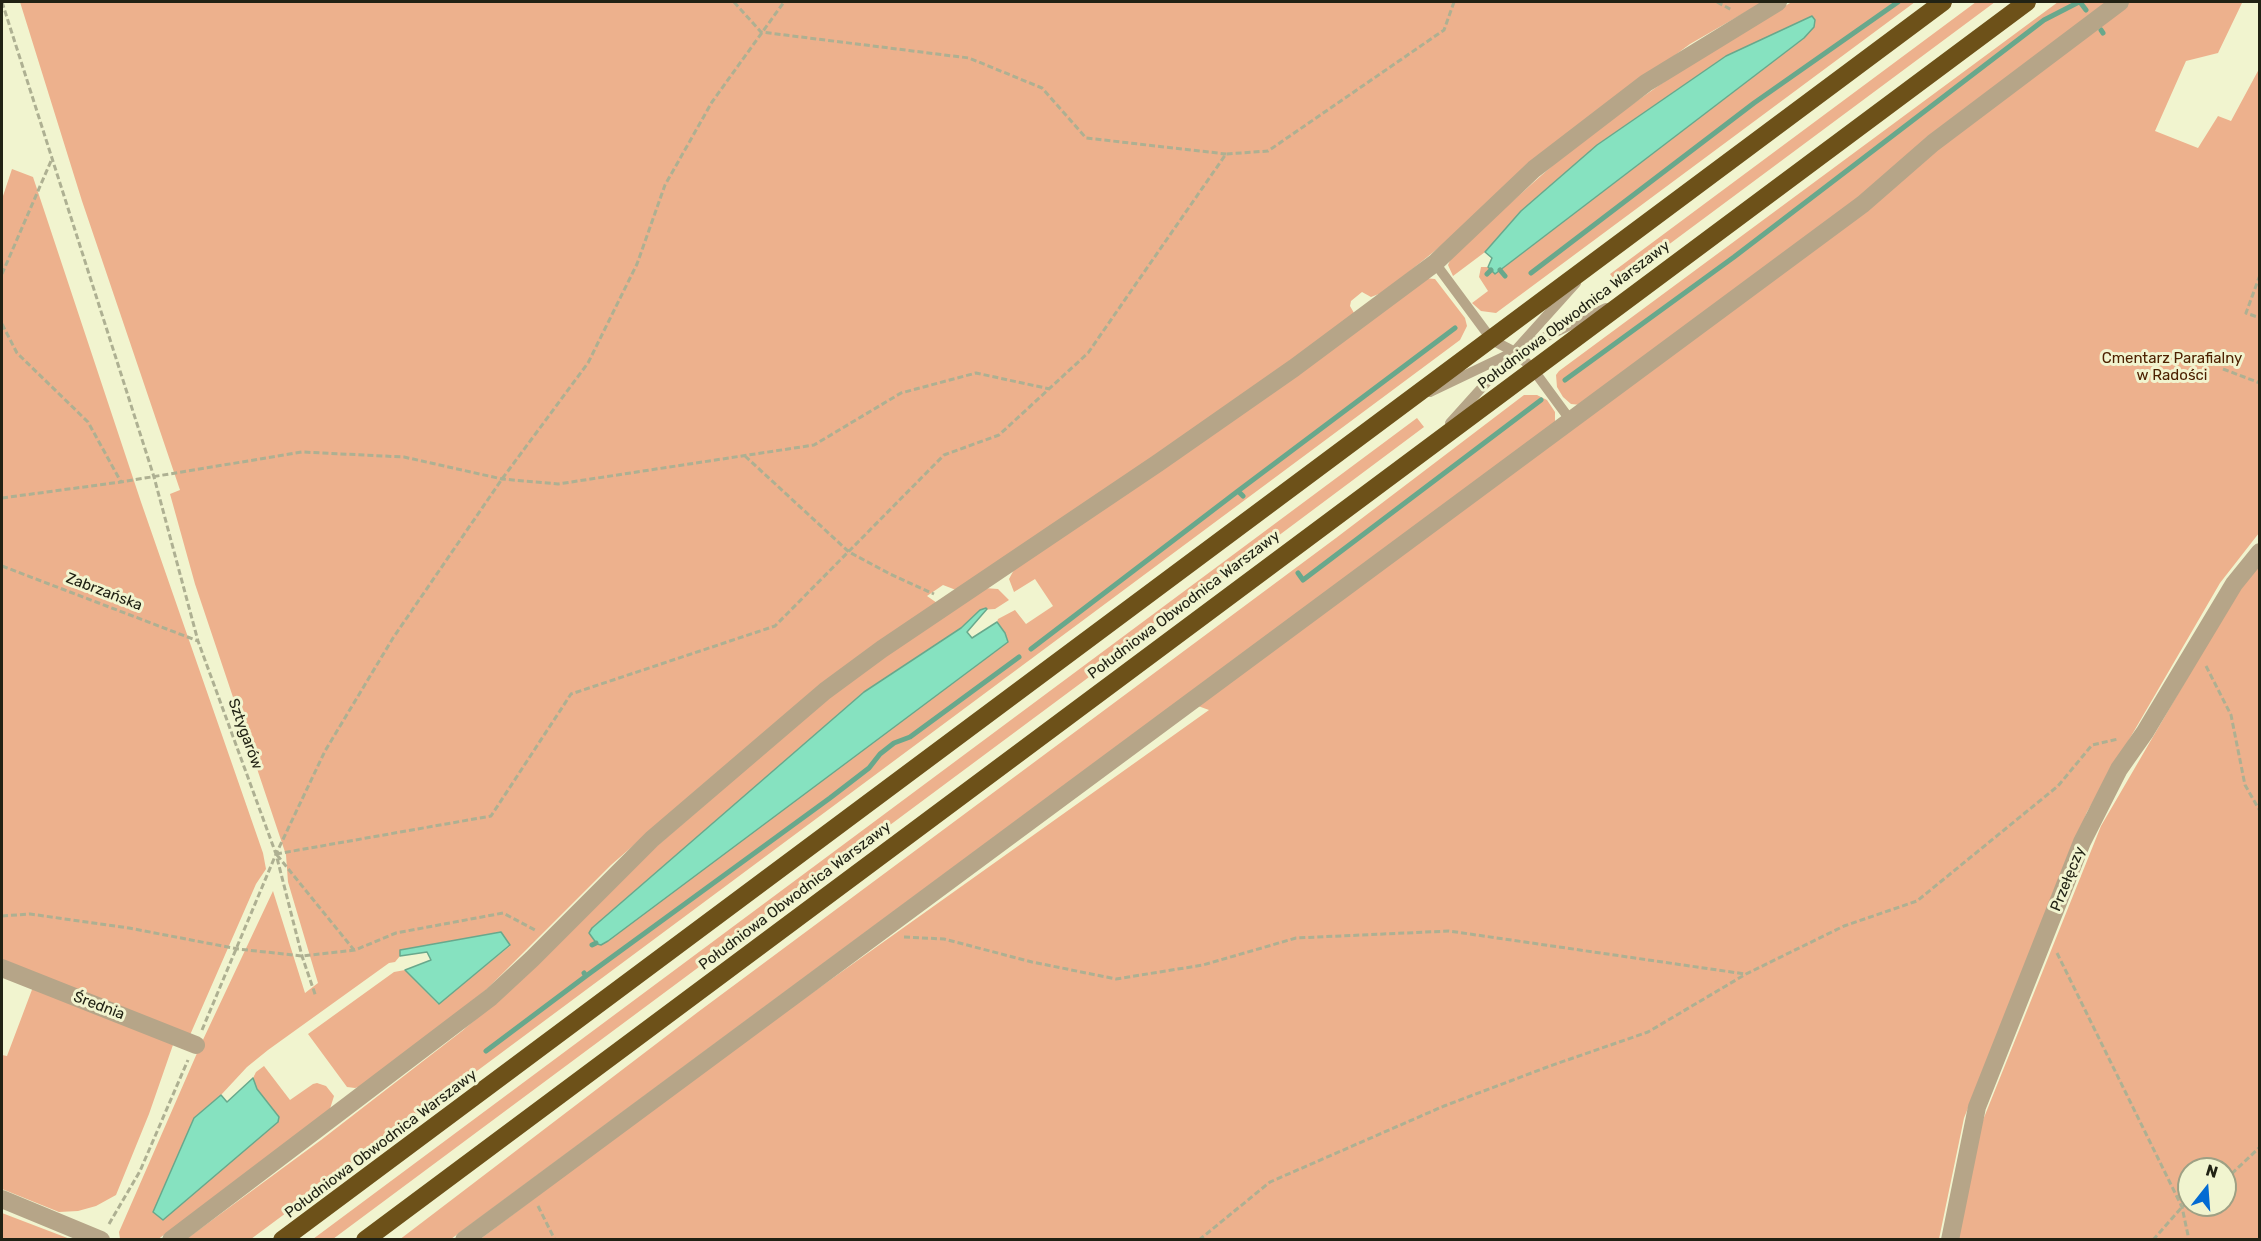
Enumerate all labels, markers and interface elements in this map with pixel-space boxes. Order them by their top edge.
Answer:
street label: Południowa Obwodnica Warszawy [1474,237,1674,393]
park label: Cmentarz Parafialny w Radości [2102,350,2242,385]
street label: Południowa Obwodnica Warszawy [1084,527,1284,683]
street label: Zabrzańska [63,569,145,615]
street label: Sztygarów [224,696,266,772]
street label: Południowa Obwodnica Warszawy [695,818,895,974]
street label: Przełęczy [2047,844,2089,914]
street label: Średnia [71,988,127,1024]
street label: Południowa Obwodnica Warszawy [281,1066,481,1222]
north arrow [2177,1157,2237,1217]
text: N [2204,1160,2220,1182]

